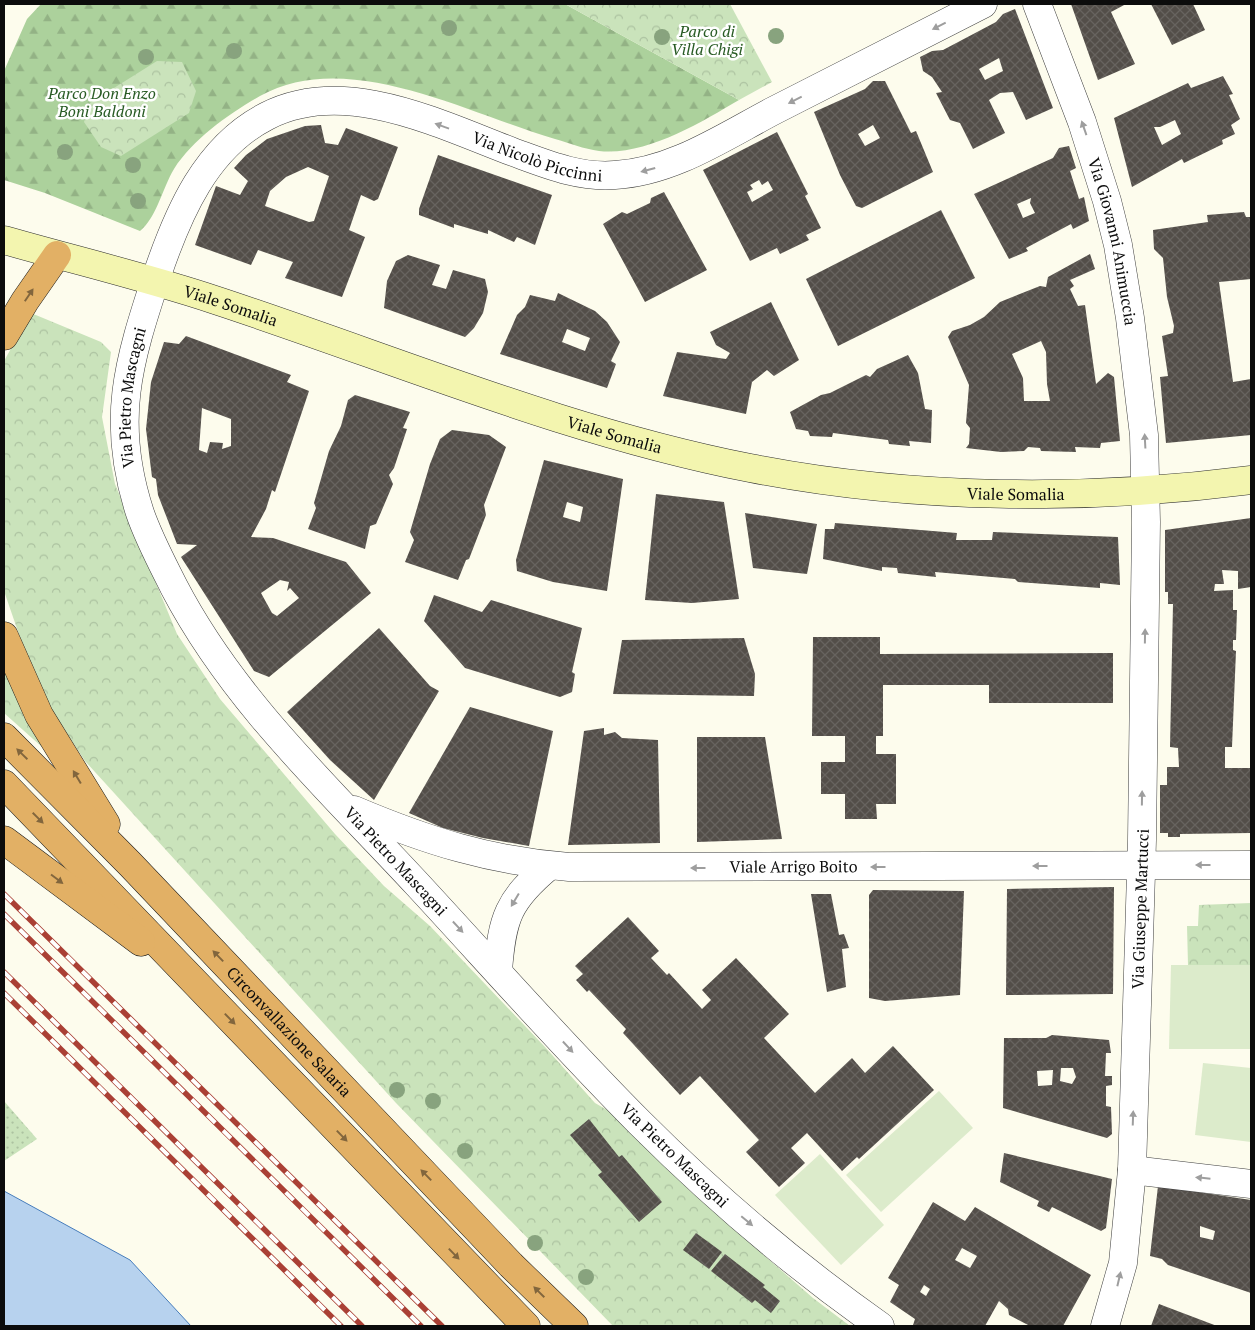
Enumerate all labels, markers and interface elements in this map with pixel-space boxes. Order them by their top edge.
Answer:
park label: Parco di Villa Chigi [671,20,744,60]
one-way arrow [932,22,947,30]
park label: Parco Don Enzo Boni Baldoni [47,82,156,122]
one-way arrow [788,96,802,104]
one-way arrow [1080,120,1087,135]
one-way arrow [435,122,450,129]
street label: Via Nicolò Piccinni [469,126,603,186]
street label: Via Giovanni Animuccia [1083,155,1142,327]
one-way arrow [641,166,656,174]
street label: Viale Somalia [181,280,281,331]
one-way arrow [24,288,34,301]
street label: Via Pietro Mascagni [114,324,151,469]
street label: Viale Somalia [564,410,664,458]
one-way arrow [1140,433,1148,449]
street label: Viale Somalia [966,482,1065,505]
one-way arrow [1141,627,1149,643]
one-way arrow [16,748,28,760]
one-way arrow [73,770,82,783]
one-way arrow [1139,790,1147,806]
street label: Via Pietro Mascagni [339,802,453,921]
one-way arrow [32,812,44,824]
street label: Via Giuseppe Martucci [1126,828,1154,990]
street label: Viale Arrigo Boito [730,855,858,878]
one-way arrow [1194,861,1210,869]
one-way arrow [1032,862,1048,870]
one-way arrow [869,863,885,871]
one-way arrow [689,864,705,872]
one-way arrow [50,874,63,885]
one-way arrow [511,894,520,907]
one-way arrow [452,921,463,933]
one-way arrow [212,950,224,962]
street label: Circonvallazione Salaria [222,961,357,1102]
one-way arrow [224,1012,236,1024]
one-way arrow [562,1040,574,1052]
street label: Via Pietro Mascagni [616,1098,734,1212]
one-way arrow [1130,1110,1138,1126]
one-way arrow [336,1130,348,1142]
one-way arrow [420,1170,432,1182]
one-way arrow [1194,1174,1210,1182]
one-way arrow [740,1215,752,1227]
one-way arrow [448,1248,460,1260]
one-way arrow [1115,1272,1123,1287]
one-way arrow [533,1287,545,1299]

